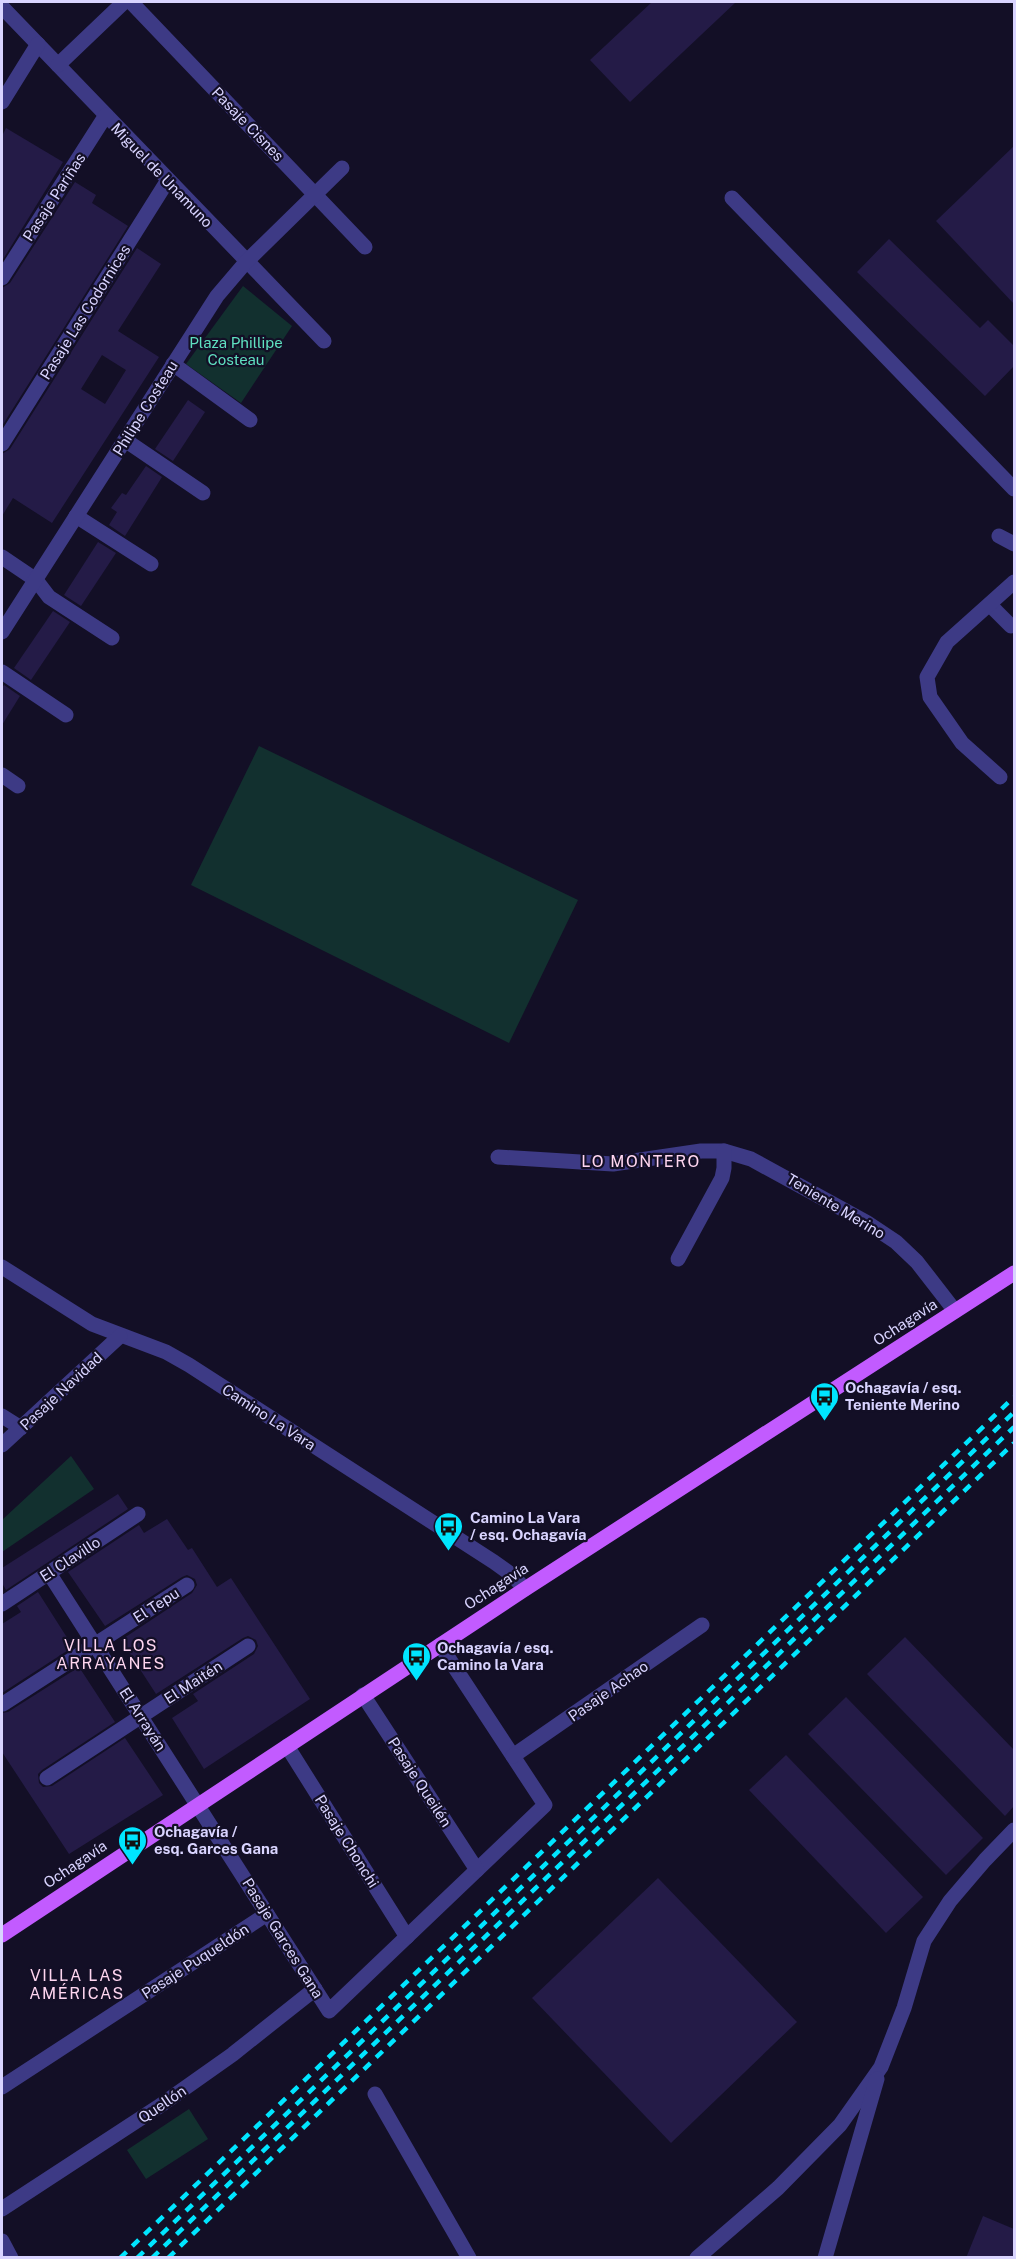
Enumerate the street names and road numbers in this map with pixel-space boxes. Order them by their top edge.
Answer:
street label: Pasaje Cisnes [209,84,287,164]
street label: Miguel de Unamuno [108,119,216,231]
street label: Pasaje Pariñas [19,150,89,244]
street label: Pasaje Las Codornices [36,241,134,383]
street label: Philipe Costeau [109,358,181,458]
street label: Teniente Merino [784,1170,888,1242]
street label: Ochagavía [870,1295,940,1349]
street label: Pasaje Navidad [16,1349,106,1433]
street label: Camino La Vara [219,1381,319,1453]
street label: El Clavillo [37,1533,103,1585]
street label: Ochagavía [461,1559,531,1613]
street label: El Tepu [130,1584,182,1626]
street label: El Maitén [161,1657,225,1707]
street label: Pasaje Achao [565,1657,651,1725]
street label: El Arrayán [116,1684,170,1754]
street label: Pasaje Queilén [385,1734,455,1830]
street label: Pasaje Chonchi [312,1792,382,1890]
street label: Ochagavía [40,1837,110,1891]
street label: Pasaje Garces Gana [239,1875,327,2001]
street label: Pasaje Puqueldón [138,1920,252,2002]
street label: Quellón [135,2082,189,2126]

